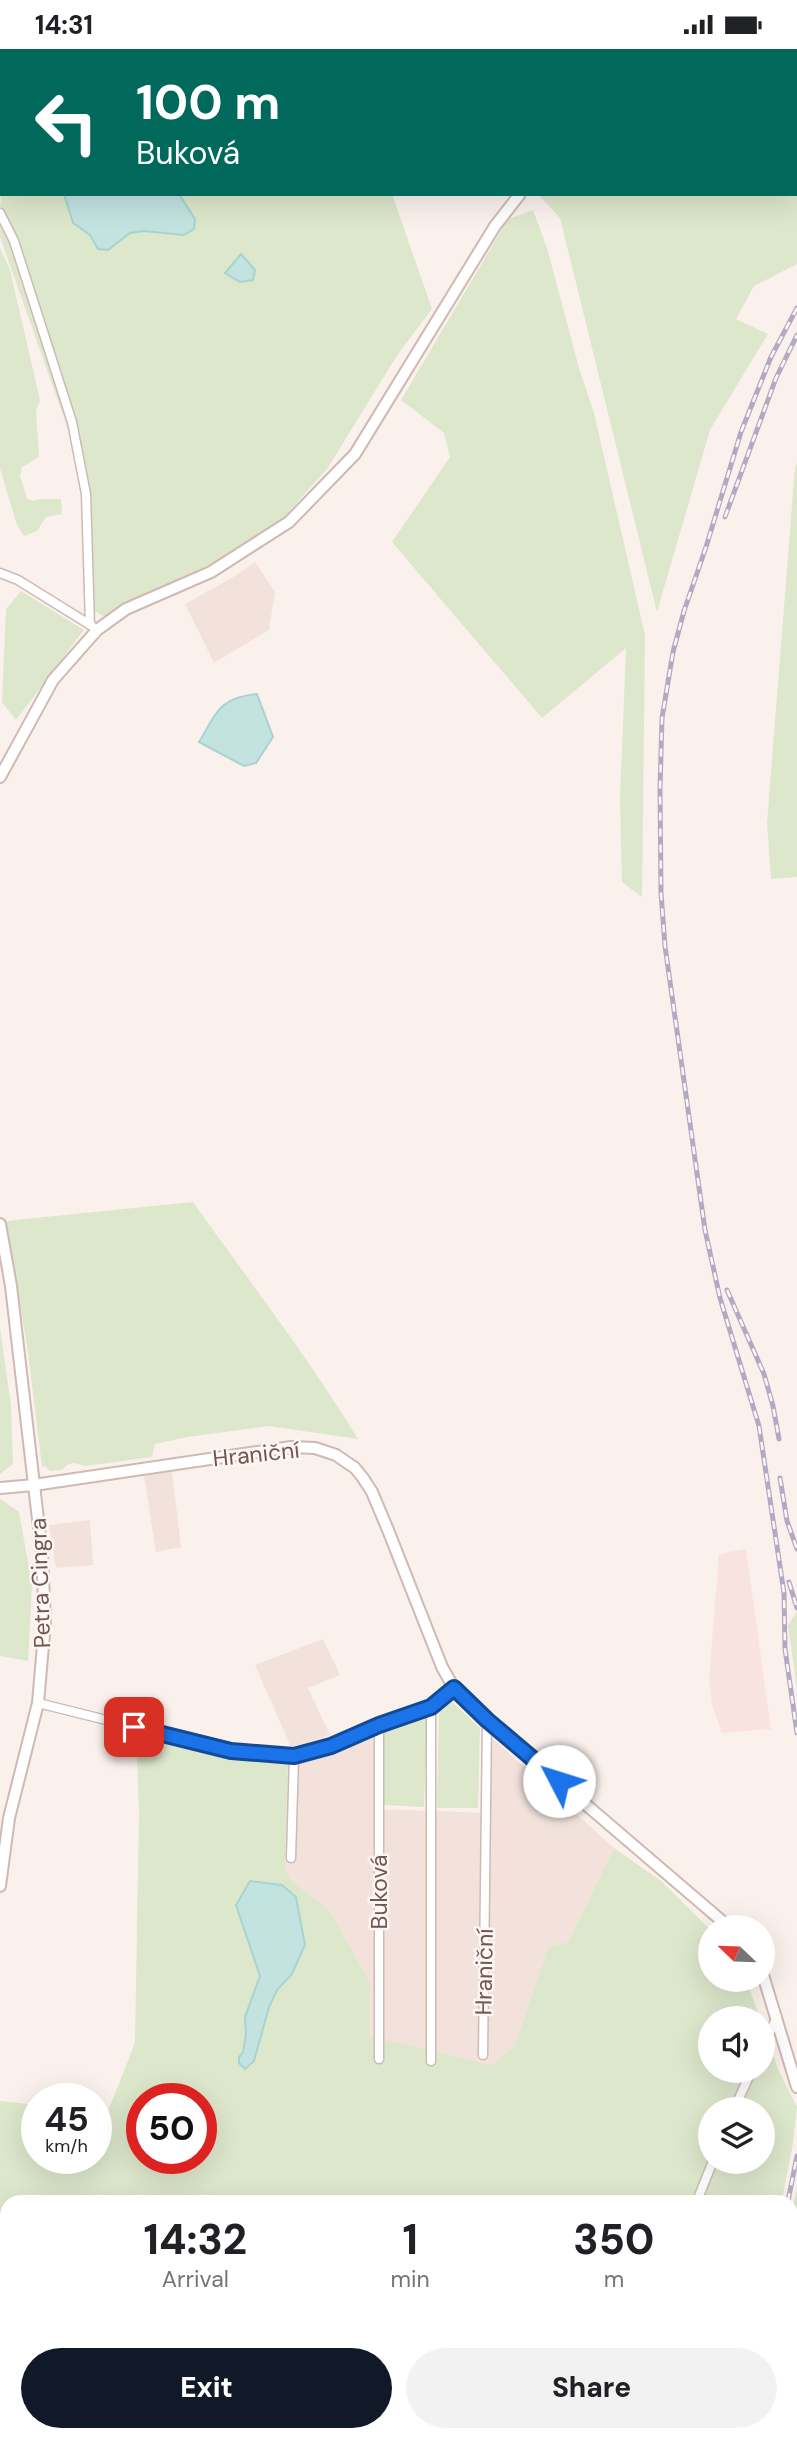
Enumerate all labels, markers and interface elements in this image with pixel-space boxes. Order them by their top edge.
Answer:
text: 14:31 [35,8,93,42]
text: 100 m [136,70,280,134]
icon: left [21,77,112,168]
text: Buková [136,132,240,174]
street label: Hraniční [211,1434,302,1473]
street label: Petra Cingra [23,1517,57,1649]
pin [104,1697,164,1757]
icon: arrive [115,1708,153,1746]
position arrow [522,1744,596,1818]
street label: Buková [364,1855,394,1929]
north arrow [698,1915,775,1991]
map controls [698,1915,775,2174]
street label: Hraniční [468,1927,500,2016]
button: sound [698,2006,775,2083]
speed limit sign: 50 [126,2083,217,2174]
text: 45 [44,2096,89,2142]
button: layers [698,2097,775,2174]
text: km/h [45,2134,88,2158]
text: 14:32 [144,2212,247,2267]
text: 1 [402,2212,418,2267]
text: 350 [573,2212,654,2267]
text: Arrival [162,2264,229,2294]
text: min [391,2264,430,2294]
text: m [604,2264,624,2294]
button: Exit [21,2348,392,2428]
button: Share [406,2348,777,2428]

